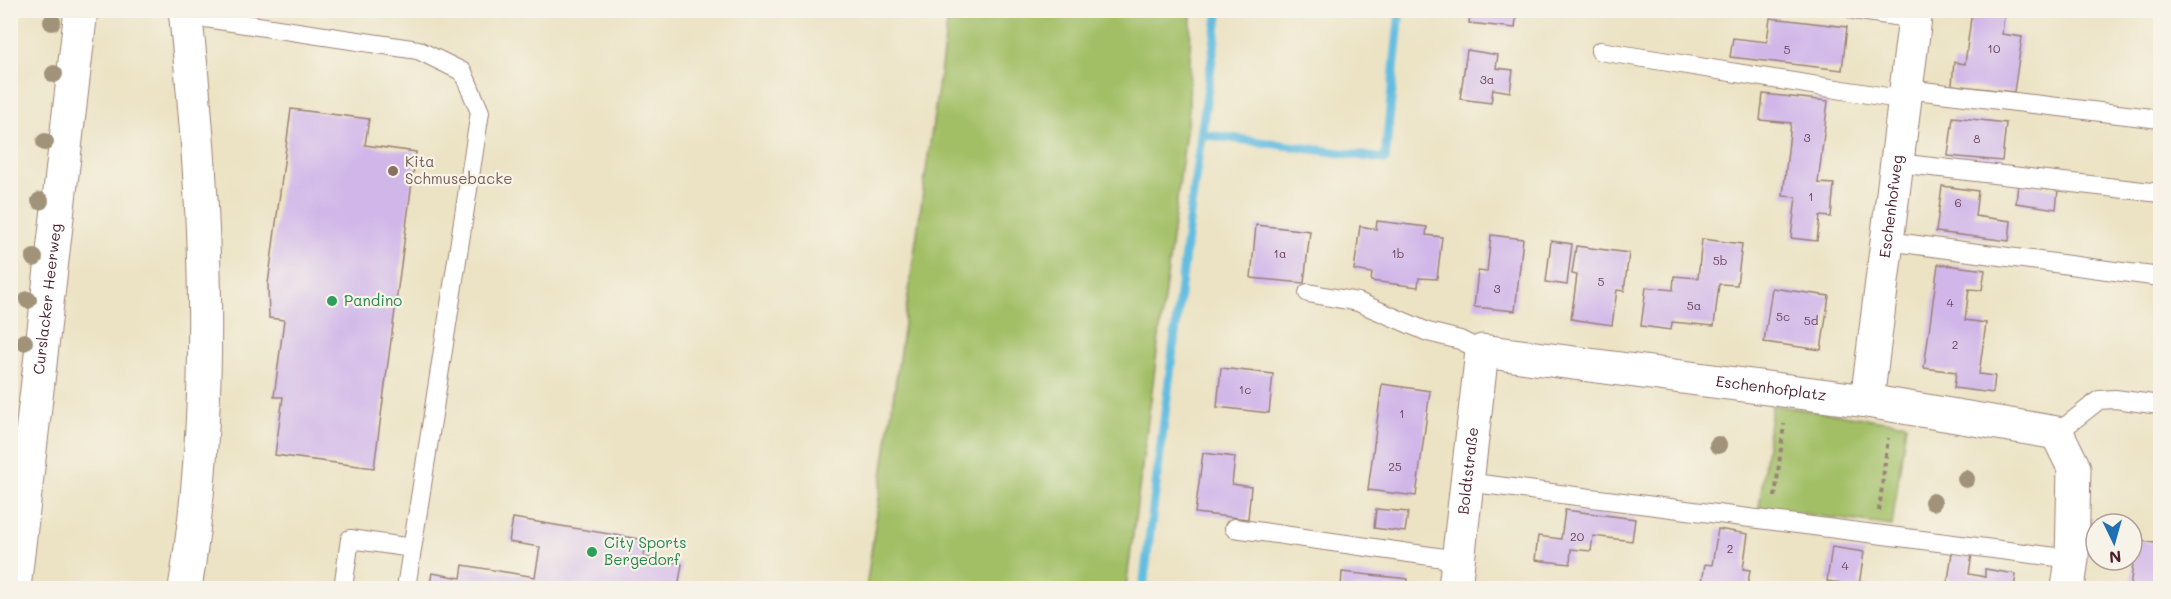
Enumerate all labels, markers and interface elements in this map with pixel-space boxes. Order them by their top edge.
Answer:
house number: 10 [1988,40,2001,56]
house number: 5 [1784,41,1791,57]
house number: 3a [1480,71,1494,87]
house number: 3 [1803,129,1811,145]
house number: 8 [1973,130,1981,146]
place label: Kita Schmusebacke [405,151,512,188]
street label: Eschenhofweg [1874,153,1907,259]
marker: Kita Schmusebacke [386,164,400,178]
house number: 1 [1808,188,1814,204]
house number: 6 [1954,194,1962,210]
street label: Curslacker Heerweg [28,222,65,375]
house number: 1a [1274,245,1286,261]
house number: 1b [1391,245,1405,261]
house number: 5b [1713,252,1727,268]
house number: 5 [1598,273,1605,289]
house number: 3 [1493,280,1501,296]
place label: Pandino [344,290,402,310]
marker: Pandino [325,294,339,308]
house number: 4 [1946,294,1954,310]
house number: 5a [1687,297,1701,313]
house number: 5c [1776,308,1790,324]
house number: 5d [1804,312,1819,328]
house number: 2 [1952,336,1958,352]
street label: Eschenhofplatz [1715,370,1828,405]
house number: 1c [1239,381,1251,397]
house number: 1 [1399,405,1405,421]
street label: Boldtstraße [1452,426,1482,515]
house number: 25 [1388,458,1402,474]
north arrow [2084,512,2144,572]
house number: 20 [1570,528,1585,544]
place label: City Sports Bergedorf [604,532,687,569]
house number: 2 [1727,540,1733,556]
marker: City Sports Bergedorf [585,545,599,559]
text: N [2108,546,2122,568]
house number: 4 [1841,557,1849,573]

